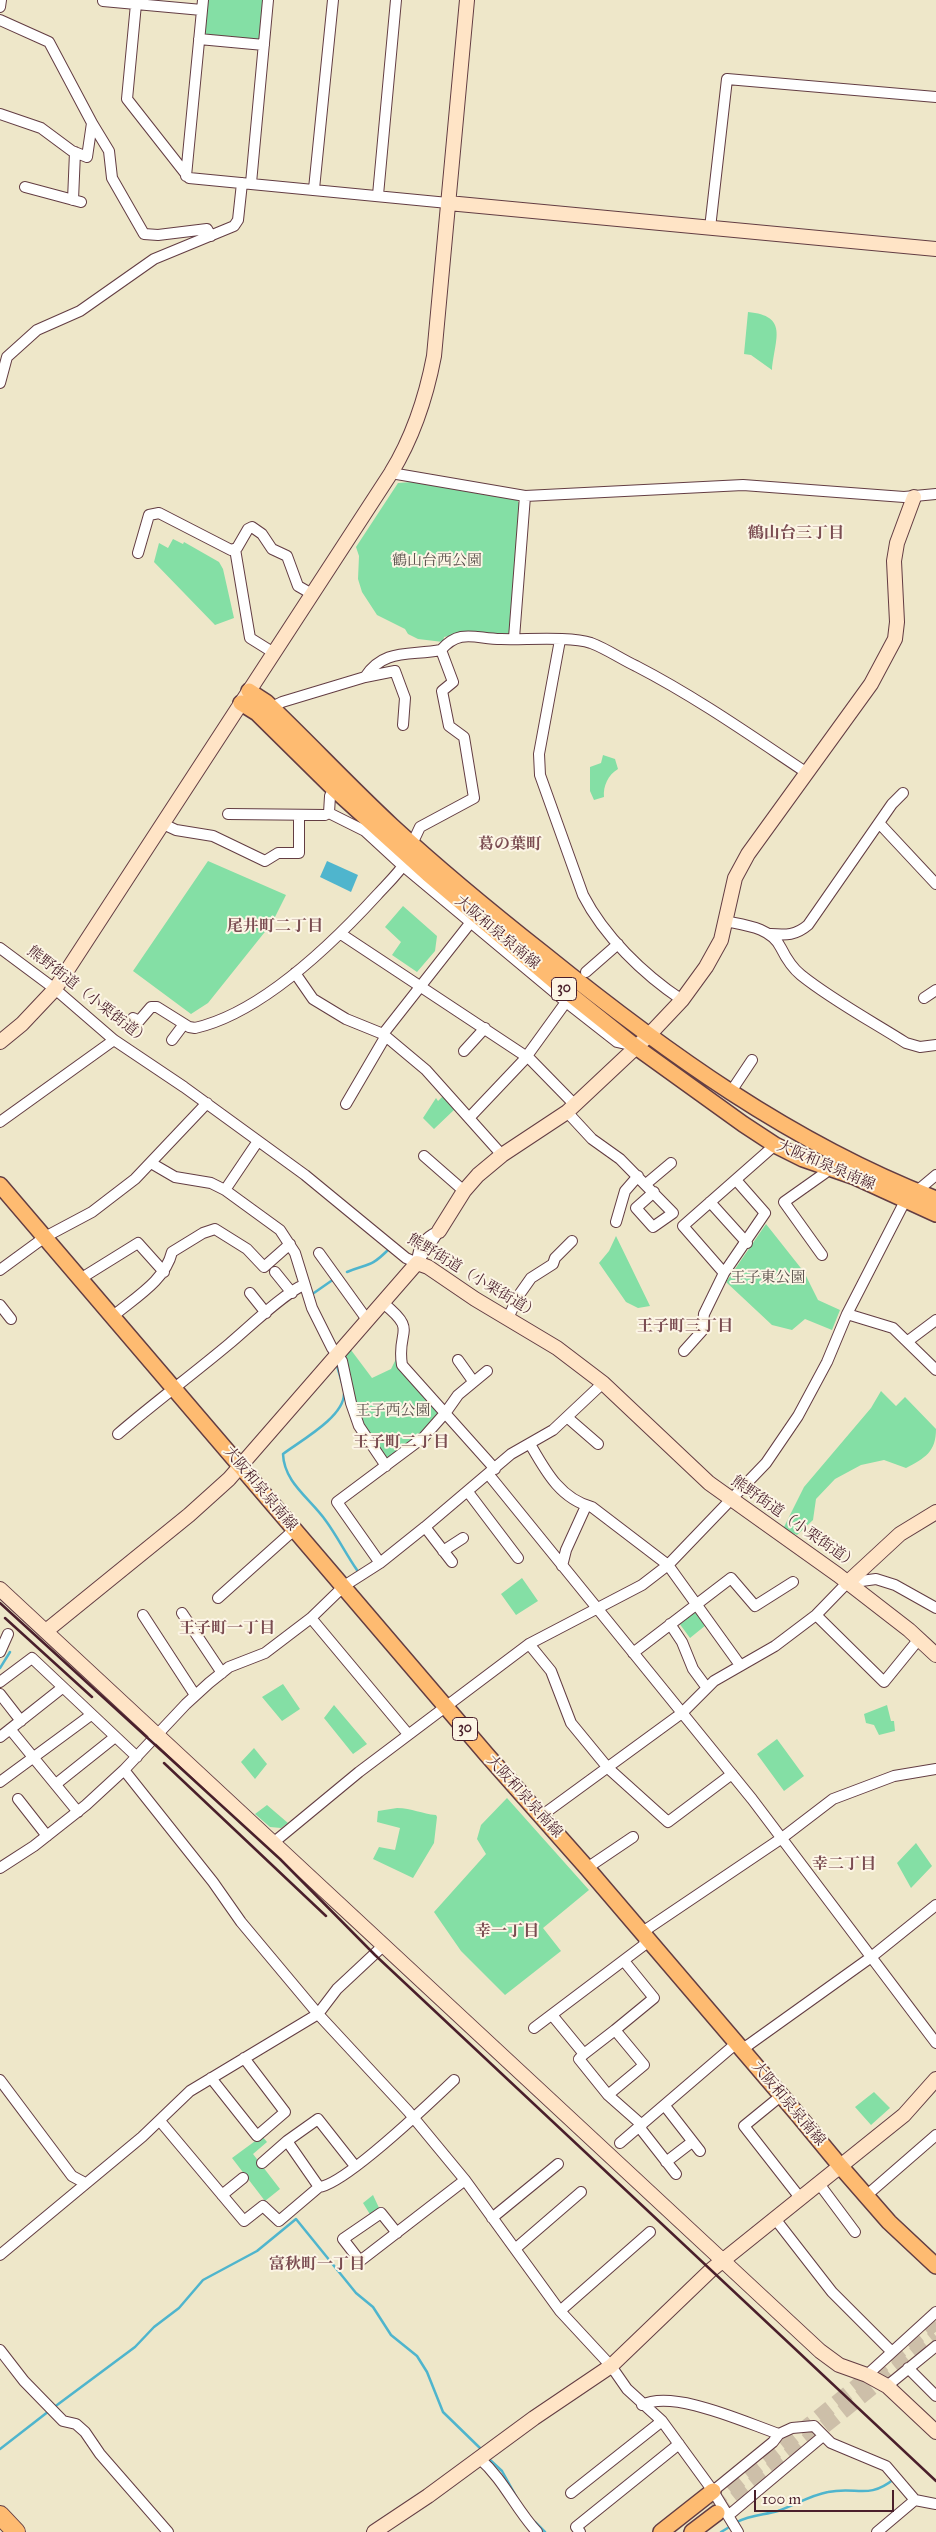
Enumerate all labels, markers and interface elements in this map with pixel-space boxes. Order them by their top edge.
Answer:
district label: 鶴山台三丁目 [748,524,844,544]
park label: 鶴山台西公園 [392,552,482,570]
district label: 葛の葉町 [478,835,542,855]
street label: 大阪和泉泉南線 [451,892,543,974]
district label: 尾井町二丁目 [227,917,323,937]
street label: 熊野街道（小栗街道） [23,943,153,1049]
road number: 30 [552,978,576,1001]
street label: 大阪和泉泉南線 [774,1137,878,1195]
street label: 熊野街道（小栗街道） [404,1231,542,1323]
park label: 王子東公園 [731,1269,805,1287]
district label: 王子町三丁目 [637,1317,733,1337]
park label: 王子西公園 [356,1402,430,1420]
district label: 王子町二丁目 [353,1433,449,1453]
street label: 大阪和泉泉南線 [219,1443,301,1535]
street label: 熊野街道（小栗街道） [727,1473,861,1573]
district label: 王子町一丁目 [179,1619,275,1639]
road number: 30 [452,1718,478,1740]
street label: 大阪和泉泉南線 [482,1752,566,1842]
district label: 幸二丁目 [812,1855,876,1875]
district label: 幸一丁目 [475,1922,539,1942]
street label: 大阪和泉泉南線 [747,2058,829,2150]
district label: 富秋町一丁目 [269,2255,365,2275]
scale bar [756,2480,896,2512]
text: 100 m [762,2490,801,2508]

